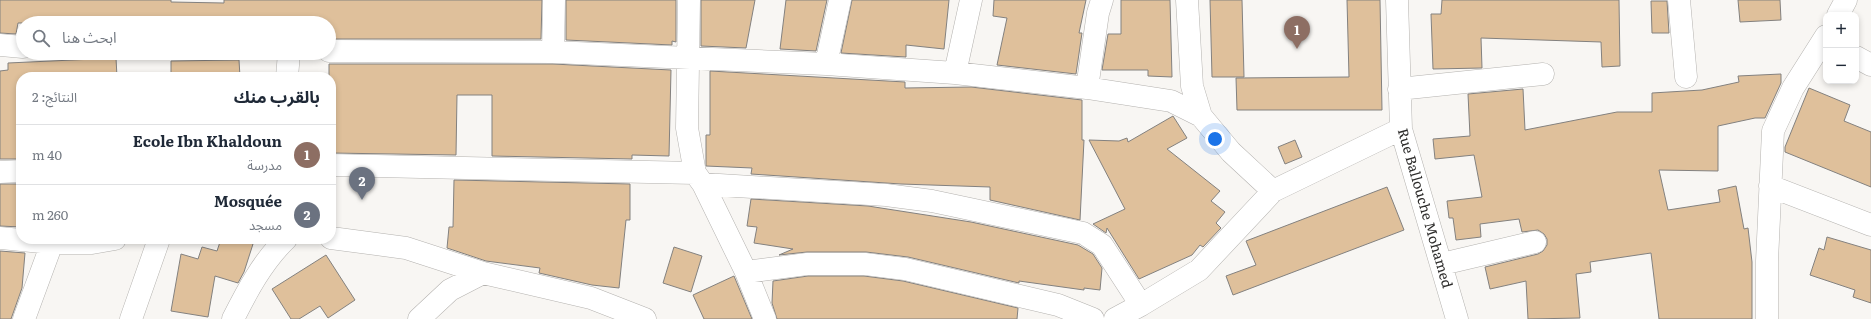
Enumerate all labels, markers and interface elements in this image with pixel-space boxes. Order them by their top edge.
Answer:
map controls [1823,12,1859,84]
button: + [1823,12,1859,48]
search box [16,16,336,60]
pin: 1 [1284,16,1310,49]
text: ابحث هنا [62,25,117,48]
icon: search [30,27,52,49]
button: − [1823,48,1859,84]
text: بالقرب منك [234,83,320,108]
text: النتائج: 2 [32,87,77,106]
street label: Rue Ballouche Mohamed [1394,125,1458,290]
text: Ecole Ibn Khaldoun [133,129,282,152]
your location [1205,129,1225,149]
text: 40 m [32,145,62,164]
text: 1 [304,145,310,164]
text: مدرسة [247,155,282,174]
pin: 2 [349,167,375,200]
text: Mosquée [214,189,282,212]
text: 260 m [32,205,68,224]
text: 2 [304,205,311,224]
text: مسجد [249,215,282,234]

